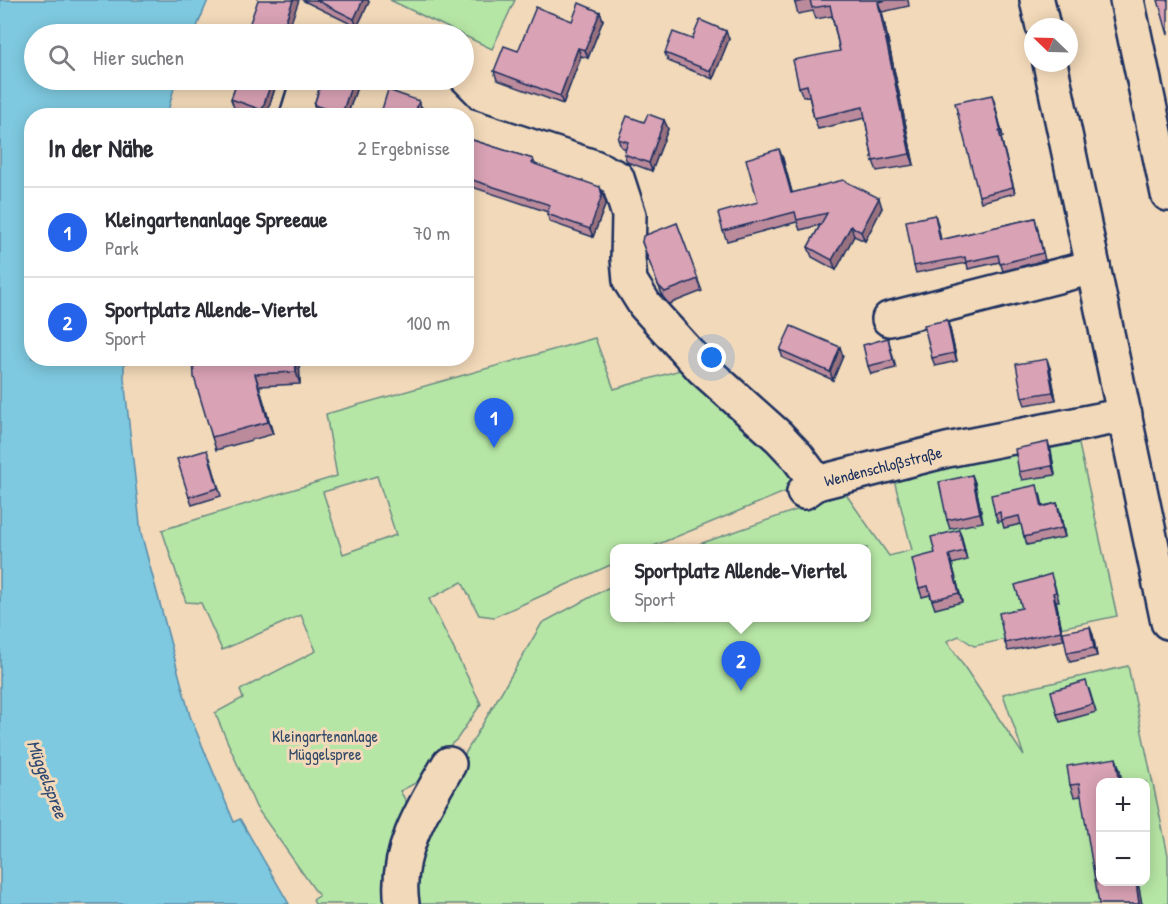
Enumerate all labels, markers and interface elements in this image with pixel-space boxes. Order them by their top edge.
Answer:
north arrow [1024,18,1078,72]
search box [24,24,474,90]
icon: search [45,41,78,74]
text: Hier suchen [93,42,184,72]
text: In der Nähe [48,130,154,165]
text: 2 Ergebnisse [358,134,450,161]
text: Kleingartenanlage Spreeaue [105,204,327,234]
text: 1 [64,219,71,246]
text: 70 m [413,219,450,246]
text: Park [105,234,138,261]
text: Sportplatz Allende-Viertel [105,294,317,324]
text: 2 [63,309,72,336]
text: 100 m [407,309,450,336]
text: Sport [105,324,145,351]
your location [697,343,726,372]
pin: 1 [474,398,514,448]
street label: Wendenschloßstraße [822,441,945,492]
popup [610,544,871,622]
text: Sportplatz Allende-Viertel [634,555,847,585]
text: Sport [634,585,675,612]
pin: 2 [722,642,760,691]
park label: Kleingartenanlage Müggelspree [272,725,379,765]
water label: Müggelspree [21,736,74,822]
map controls [1096,778,1150,886]
button: + [1096,778,1150,832]
button: − [1096,832,1150,886]

